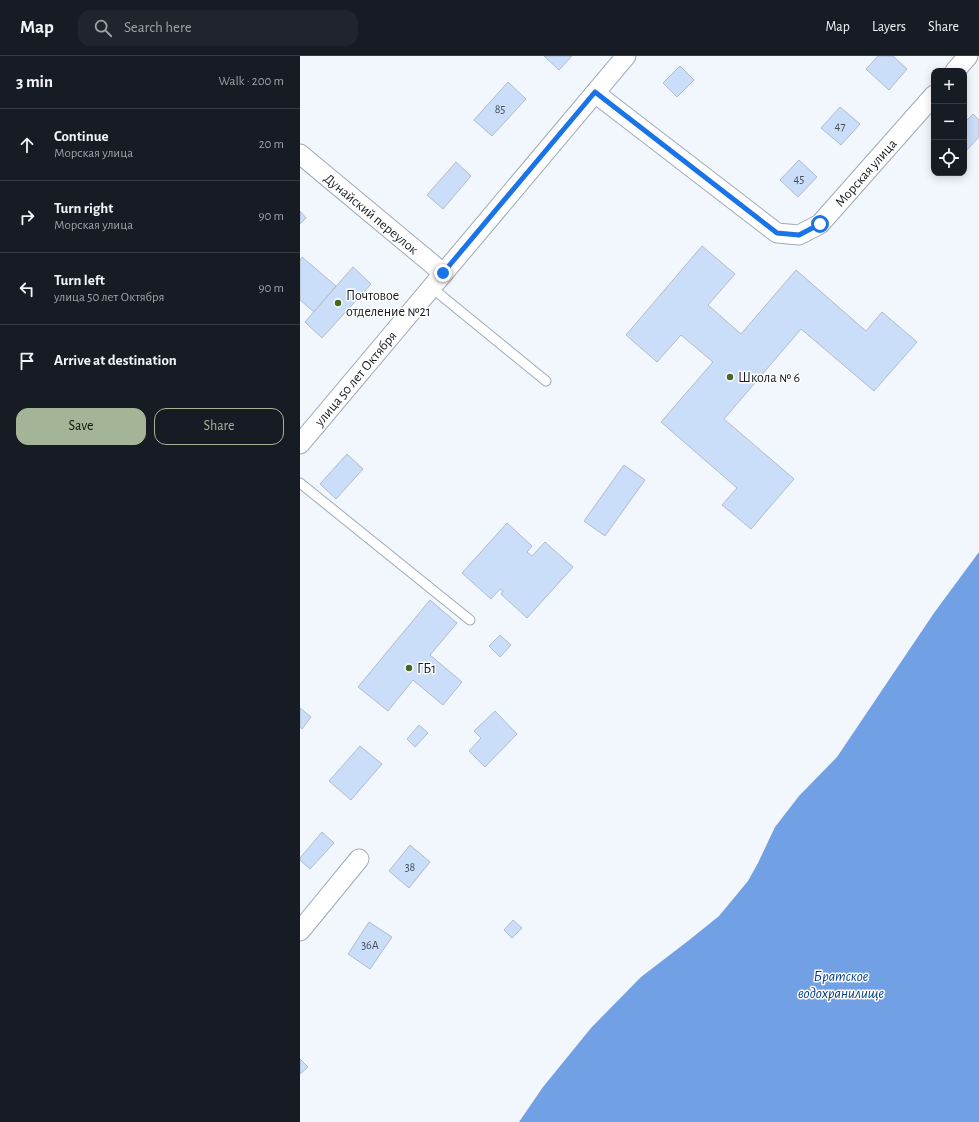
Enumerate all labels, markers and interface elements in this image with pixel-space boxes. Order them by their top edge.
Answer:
search box [78,10,358,46]
icon: search [92,17,114,39]
text: Map [20,18,54,37]
text: Search here [124,20,192,35]
text: Map [825,20,850,34]
text: Layers [872,20,906,34]
text: Share [928,20,959,34]
map controls [931,68,967,176]
button: + [931,68,967,104]
text: 3 min [16,73,53,90]
text: Walk · 200 m [218,75,284,88]
house number: 85 [495,103,505,115]
button: − [931,104,967,140]
house number: 47 [835,120,845,132]
text: Continue [54,129,109,144]
icon: ahead [16,134,38,156]
street label: Морская улица [833,136,900,210]
text: 20 m [259,138,284,151]
button: locate [931,140,967,176]
text: Морская улица [54,147,133,160]
street label: Дунайский переулок [321,171,421,258]
house number: 45 [794,173,804,185]
text: Turn right [54,201,113,216]
icon: right [16,206,38,228]
text: 90 m [258,210,284,223]
route start [811,215,829,233]
text: Морская улица [54,219,133,232]
route end [434,264,452,282]
text: Turn left [54,273,105,288]
icon: left [16,278,38,300]
text: 90 m [258,282,284,295]
place label: Почтовое отделение №21 [346,289,431,319]
text: улица 50 лет Октября [54,291,164,304]
marker: Почтовое отделение №21 [333,298,343,308]
street label: улица 50 лет Октября [312,329,400,430]
icon: arrive [16,350,38,372]
text: Arrive at destination [54,353,177,368]
place label: Школа № 6 [738,371,800,385]
marker: Школа № 6 [725,372,735,382]
button: Save [16,408,146,445]
button: Share [154,408,284,445]
place label: ГБ1 [417,662,436,676]
marker: ГБ1 [404,663,414,673]
house number: 38 [405,861,416,873]
house number: 36А [361,939,379,951]
water label: Братское водохранилище [798,969,885,1001]

